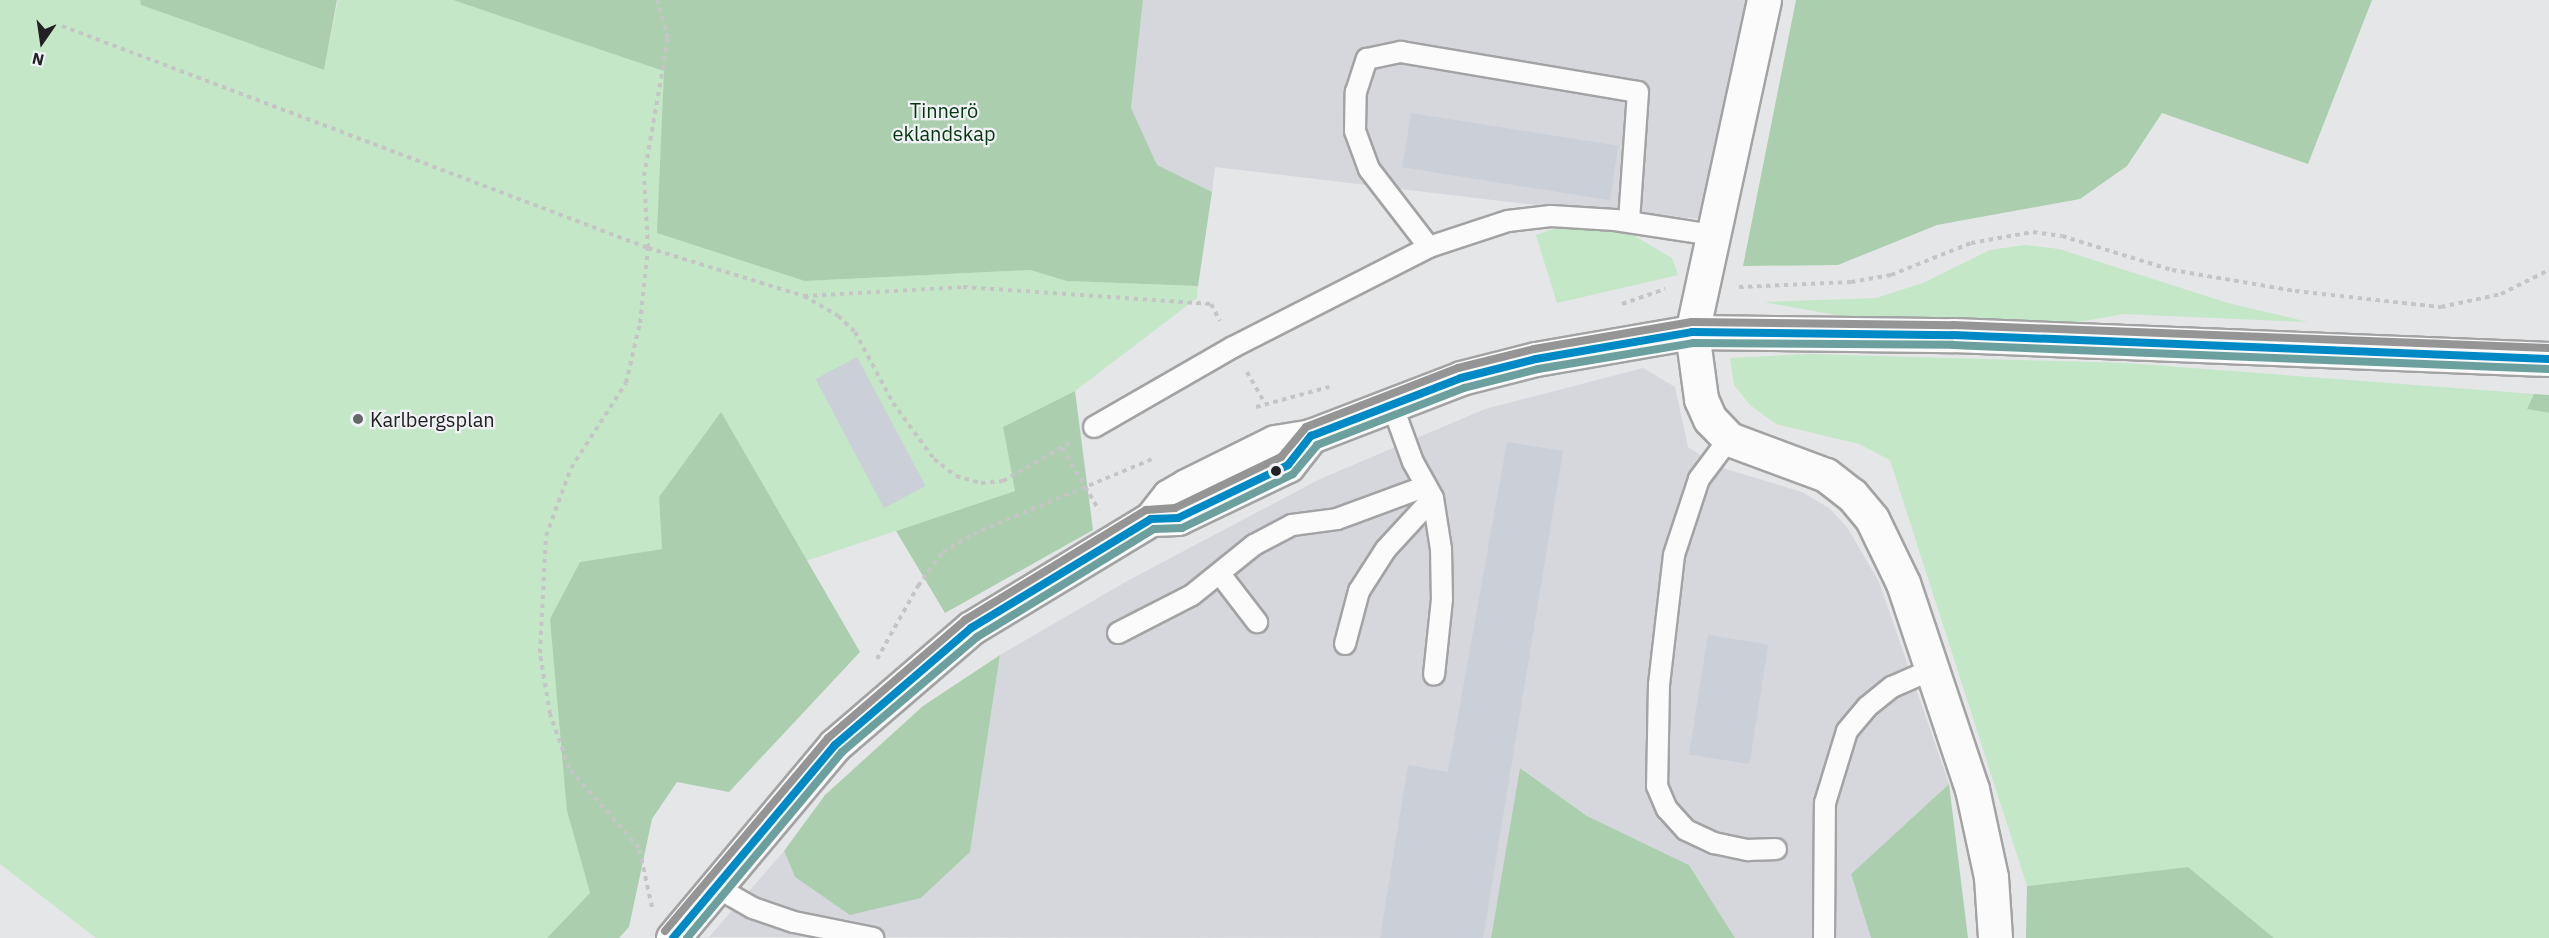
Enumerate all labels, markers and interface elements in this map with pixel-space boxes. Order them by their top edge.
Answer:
north arrow [12,12,72,72]
text: N [30,48,46,71]
park label: Tinnerö eklandskap [892,99,996,146]
place label: Karlbergsplan [370,407,495,431]
marker: Karlbergsplan [351,412,365,426]
unlabelled marker [1270,465,1282,477]

